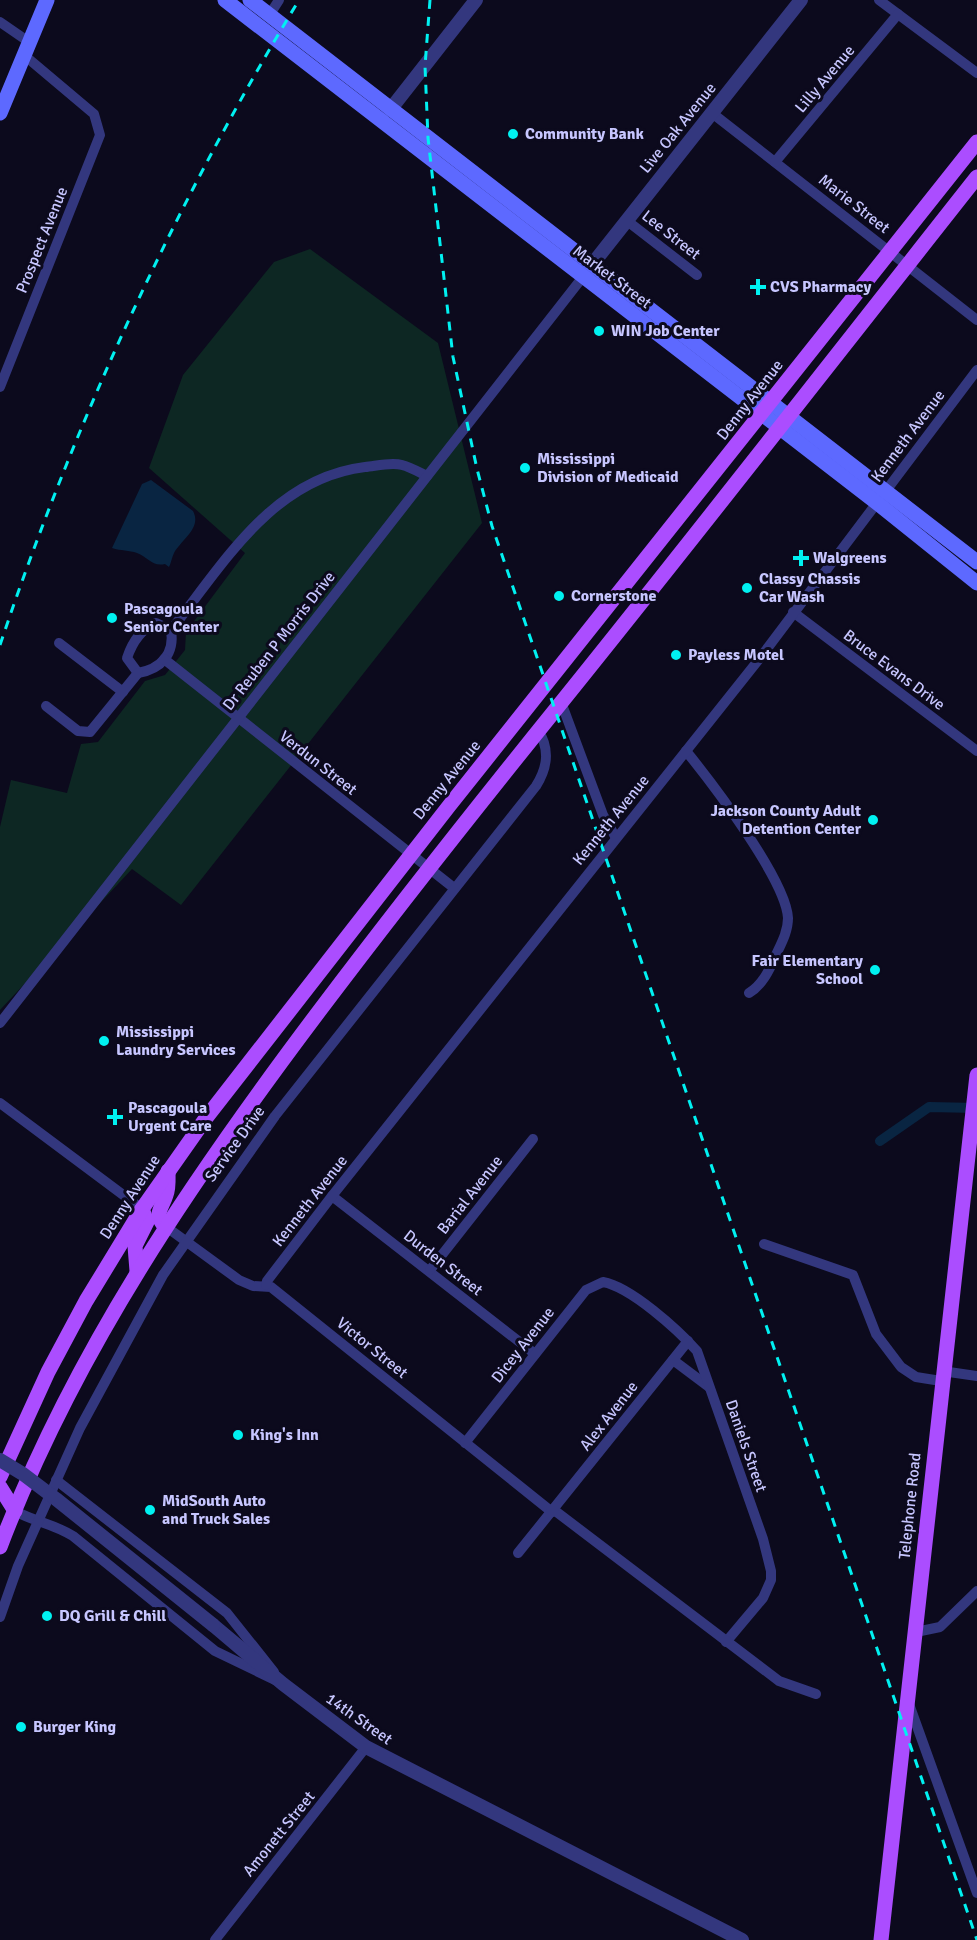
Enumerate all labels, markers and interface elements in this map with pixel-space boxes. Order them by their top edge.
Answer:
street label: Lilly Avenue [791,41,859,117]
street label: Live Oak Avenue [635,79,721,177]
place label: Community Bank [525,124,645,144]
marker: Community Bank [506,127,520,141]
street label: Marie Street [814,170,894,238]
street label: Prospect Avenue [12,184,72,296]
street label: Lee Street [638,206,705,264]
street label: Market Street [569,241,656,313]
place label: CVS Pharmacy [770,277,871,297]
marker: CVS Pharmacy [751,280,765,294]
place label: WIN Job Center [611,321,720,341]
marker: WIN Job Center [592,324,606,338]
street label: Denny Avenue [712,356,788,444]
street label: Kenneth Avenue [867,386,949,486]
place label: Mississippi Division of Medicaid [537,449,679,487]
marker: Mississippi Division of Medicaid [518,461,532,475]
place label: Walgreens [813,548,887,568]
marker: Walgreens [794,551,808,565]
street label: Dr Reuben P Morris Drive [218,567,340,715]
place label: Classy Chassis Car Wash [759,569,860,607]
marker: Classy Chassis Car Wash [740,581,754,595]
place label: Cornerstone [571,586,656,606]
marker: Cornerstone [552,589,566,603]
place label: Pascagoula Senior Center [124,599,220,637]
marker: Pascagoula Senior Center [105,611,119,625]
street label: Bruce Evans Drive [839,625,949,715]
place label: Payless Motel [688,645,784,665]
marker: Payless Motel [669,648,683,662]
street label: Verdun Street [275,726,361,800]
street label: Denny Avenue [409,736,485,824]
street label: Kenneth Avenue [568,771,654,869]
place label: Jackson County Adult Detention Center [711,801,862,839]
marker: Jackson County Adult Detention Center [866,813,880,827]
place label: Fair Elementary School [752,951,863,989]
marker: Fair Elementary School [868,963,882,977]
place label: Mississippi Laundry Services [116,1022,236,1060]
marker: Mississippi Laundry Services [97,1034,111,1048]
place label: Pascagoula Urgent Care [128,1098,212,1136]
street label: Service Drive [201,1102,269,1186]
marker: Pascagoula Urgent Care [106,1108,124,1126]
street label: Denny Avenue [95,1151,165,1243]
street label: Kenneth Avenue [268,1151,352,1251]
street label: Barial Avenue [433,1152,507,1238]
street label: Durden Street [399,1226,487,1300]
street label: Dicey Avenue [487,1303,559,1387]
street label: Victor Street [332,1313,412,1383]
street label: Alex Avenue [576,1377,642,1455]
street label: Daniels Street [721,1397,771,1495]
place label: King's Inn [250,1425,319,1445]
marker: King's Inn [231,1428,245,1442]
street label: Telephone Road [894,1452,926,1560]
place label: MidSouth Auto and Truck Sales [162,1491,270,1529]
marker: MidSouth Auto and Truck Sales [143,1503,157,1517]
place label: DQ Grill & Chill [59,1606,166,1626]
marker: DQ Grill & Chill [40,1609,54,1623]
street label: 14th Street [322,1689,397,1749]
place label: Burger King [33,1717,117,1737]
marker: Burger King [14,1720,28,1734]
street label: Amonett Street [239,1787,320,1881]

